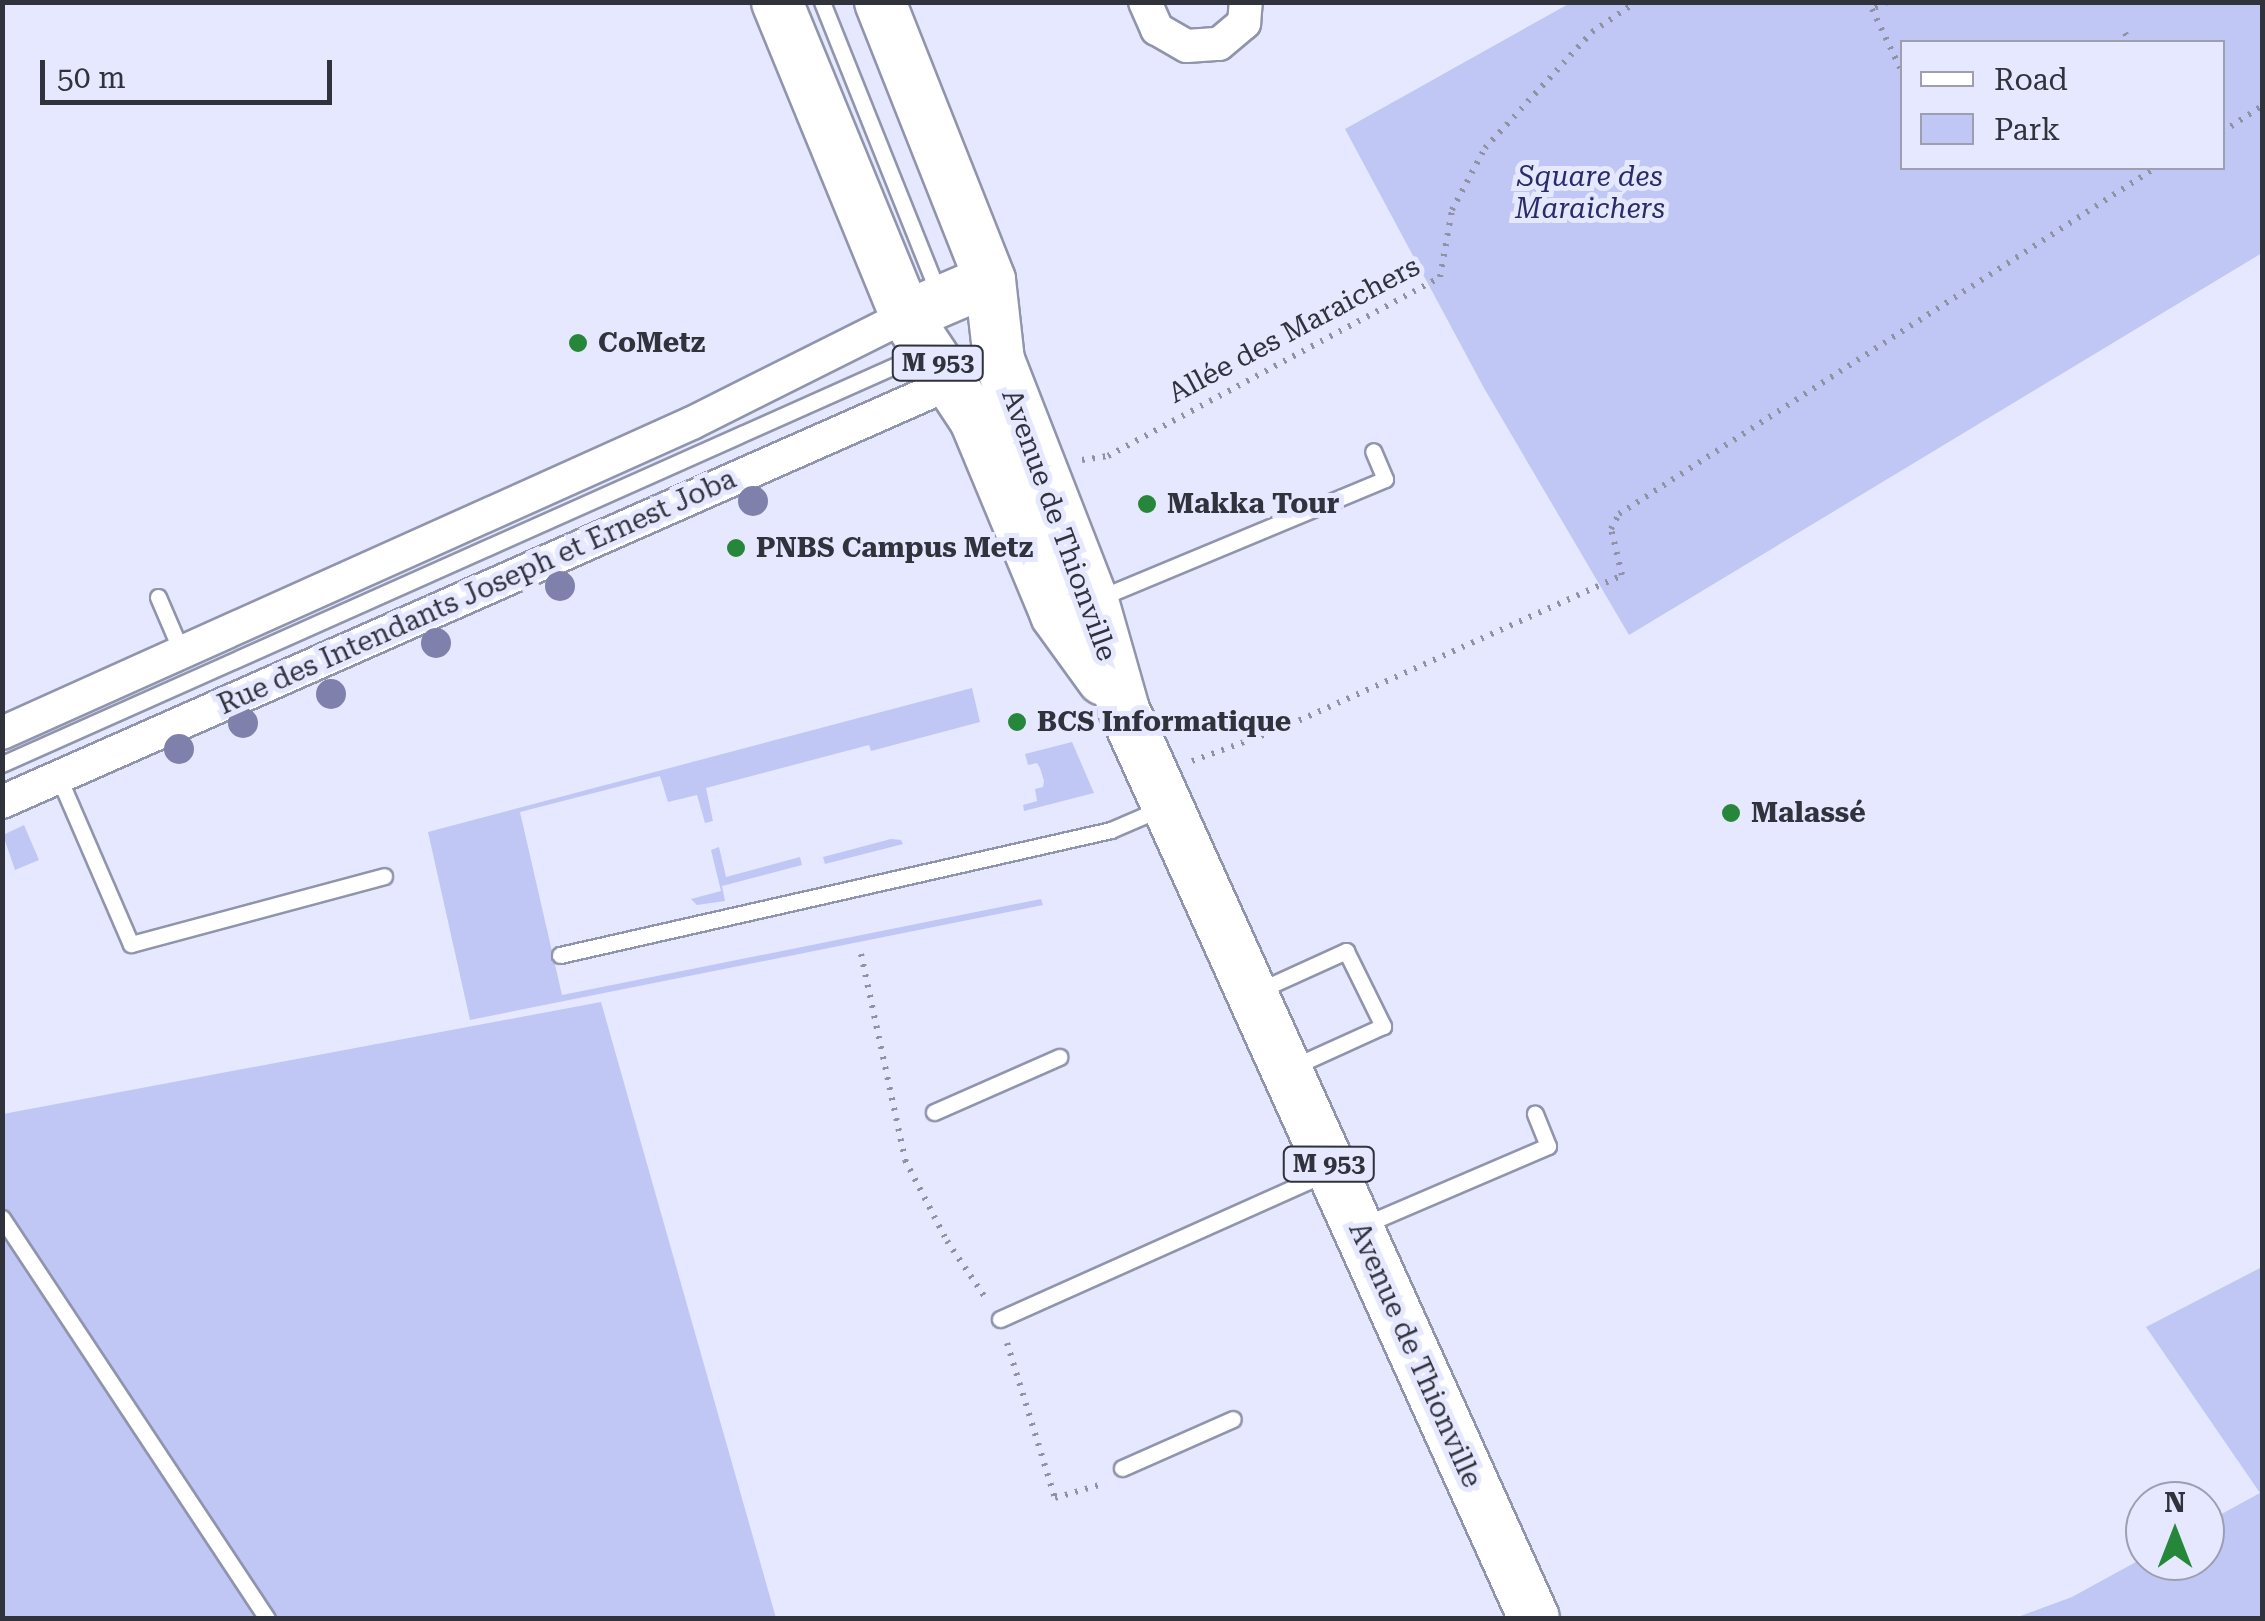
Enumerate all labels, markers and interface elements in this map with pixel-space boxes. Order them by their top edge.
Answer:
scale bar [45,40,338,102]
legend [1900,40,2225,170]
text: 50 m [57,60,126,95]
text: Road [1994,62,2068,97]
text: Park [1994,112,2060,147]
park label: Square des Maraichers [1515,160,1665,226]
street label: Allée des Maraichers [1163,249,1425,411]
place label: CoMetz [598,326,705,360]
marker: CoMetz [567,332,589,354]
road number: M 953 [890,343,986,383]
street label: Avenue de Thionville [994,385,1124,665]
street label: Rue des Intendants Joseph et Ernest Joba [213,462,741,722]
place label: Makka Tour [1167,487,1340,521]
marker: Makka Tour [1136,493,1158,515]
place label: PNBS Campus Metz [756,531,1033,565]
marker: PNBS Campus Metz [725,537,747,559]
place label: BCS Informatique [1037,705,1291,739]
marker: BCS Informatique [1006,711,1028,733]
place label: Malassé [1751,796,1866,830]
marker: Malassé [1720,802,1742,824]
road number: M 953 [1282,1144,1376,1184]
street label: Avenue de Thionville [1341,1217,1489,1493]
north arrow [2125,1481,2225,1581]
text: N [2164,1486,2186,1519]

